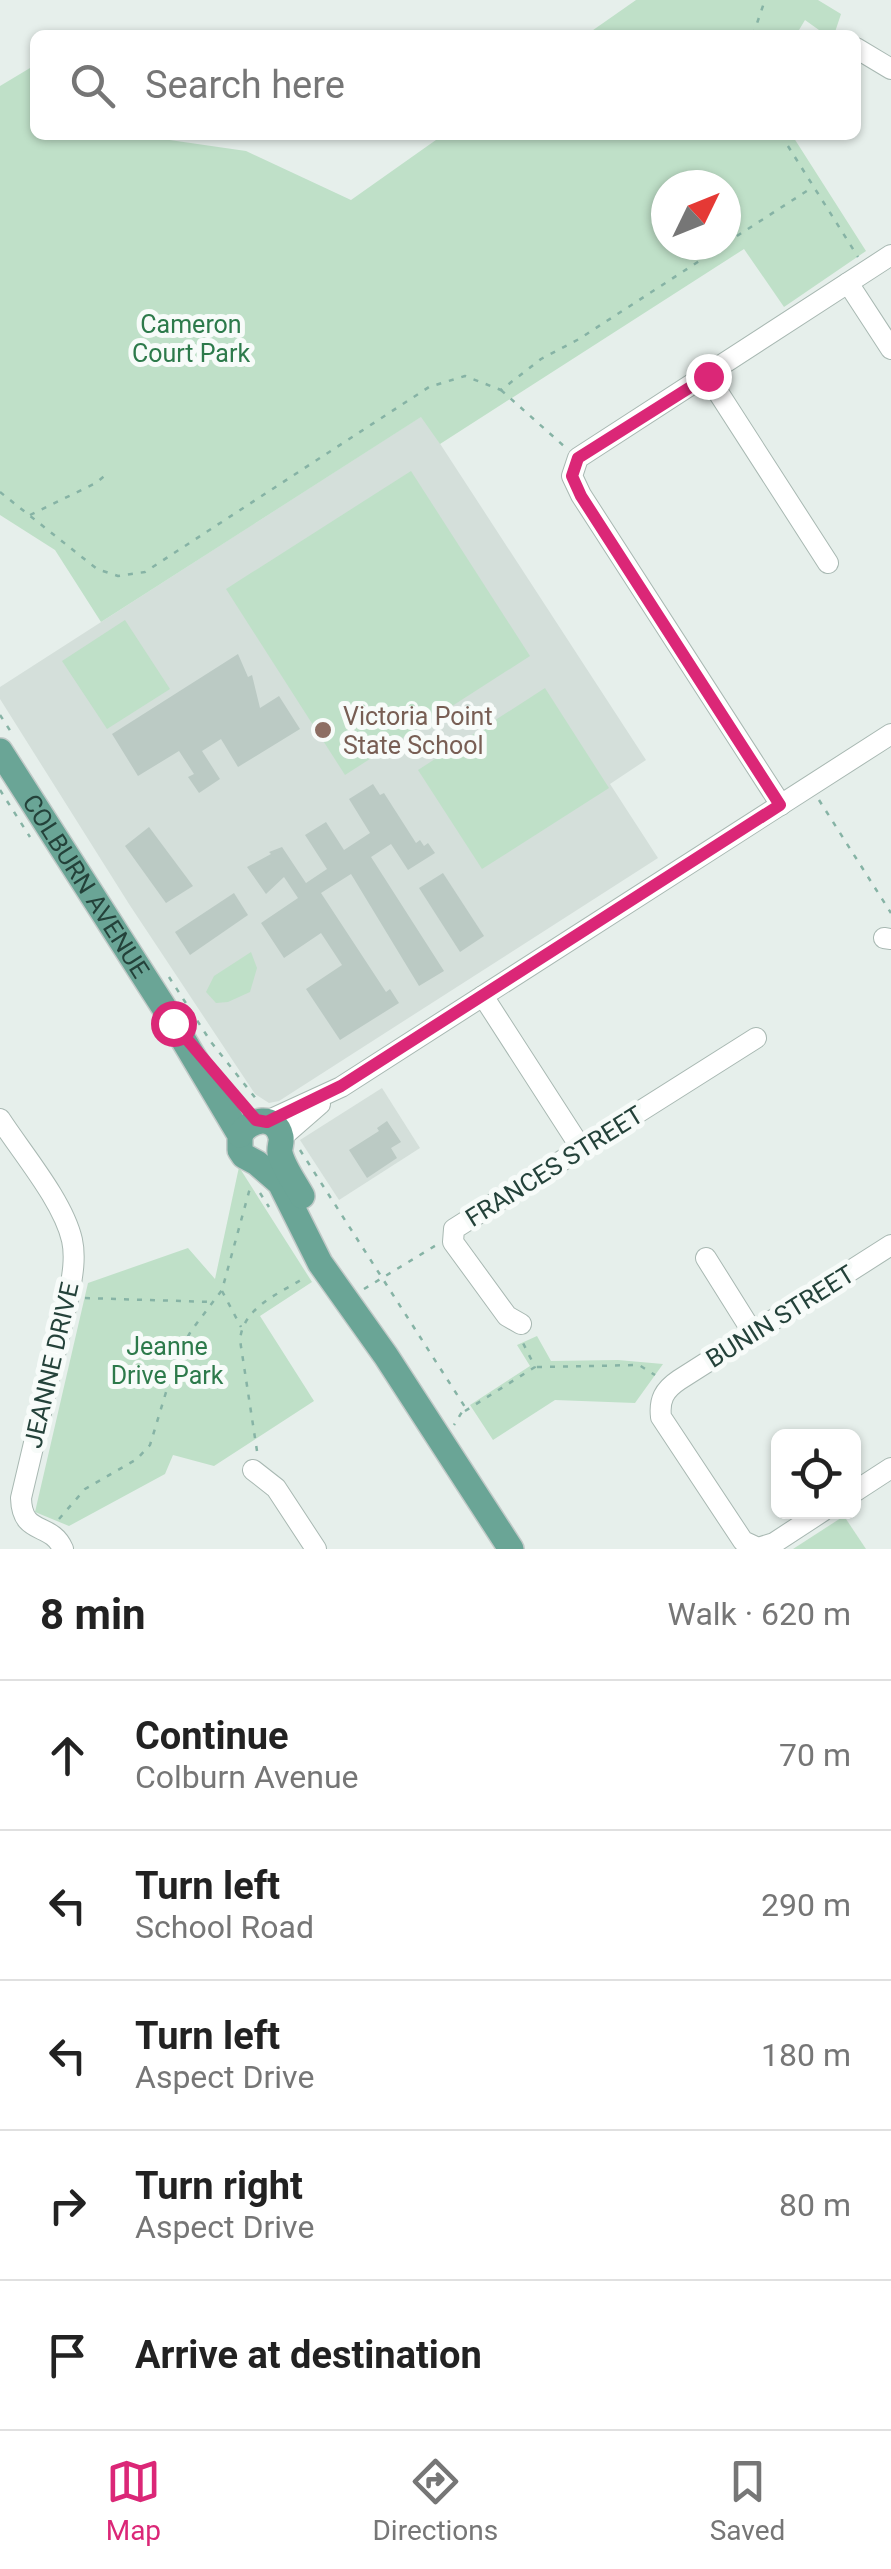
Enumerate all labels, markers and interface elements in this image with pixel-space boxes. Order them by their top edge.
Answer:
search box [30,30,861,140]
icon: search [65,58,120,113]
text: Search here [145,63,345,107]
north arrow [651,170,741,260]
park label: Cameron Court Park [132,310,250,368]
route end [686,354,732,400]
place label: Victoria Point State School [343,702,493,760]
marker: Victoria Point State School [312,719,334,741]
street label: COLBURN AVENUE [16,789,155,983]
route start [151,1001,197,1047]
street label: FRANCES STREET [460,1100,648,1233]
street label: BUNIN STREET [701,1259,860,1374]
street label: JEANNE DRIVE [18,1279,85,1451]
park label: Jeanne Drive Park [111,1332,224,1390]
map controls [771,1429,861,1519]
button: locate [771,1429,861,1519]
text: 8 min [40,1590,146,1639]
text: Walk · 620 m [668,1595,851,1633]
text: Continue [135,1714,289,1758]
icon: ahead [40,1728,95,1783]
text: 70 m [779,1736,851,1774]
text: Colburn Avenue [135,1758,359,1796]
text: Turn left [135,1864,280,1908]
icon: left [40,1878,95,1933]
text: 290 m [761,1886,851,1924]
text: School Road [135,1908,314,1946]
text: Turn left [135,2014,280,2058]
icon: left [40,2028,95,2083]
text: 180 m [761,2036,851,2074]
text: Aspect Drive [135,2058,314,2096]
text: Turn right [135,2164,303,2208]
icon: right [40,2178,95,2233]
text: 80 m [779,2186,851,2224]
text: Aspect Drive [135,2208,314,2246]
icon: arrive [40,2328,95,2383]
text: Arrive at destination [135,2333,482,2377]
tab: Map [106,2454,161,2547]
tab: Directions [372,2454,498,2547]
tab: Saved [710,2454,785,2547]

